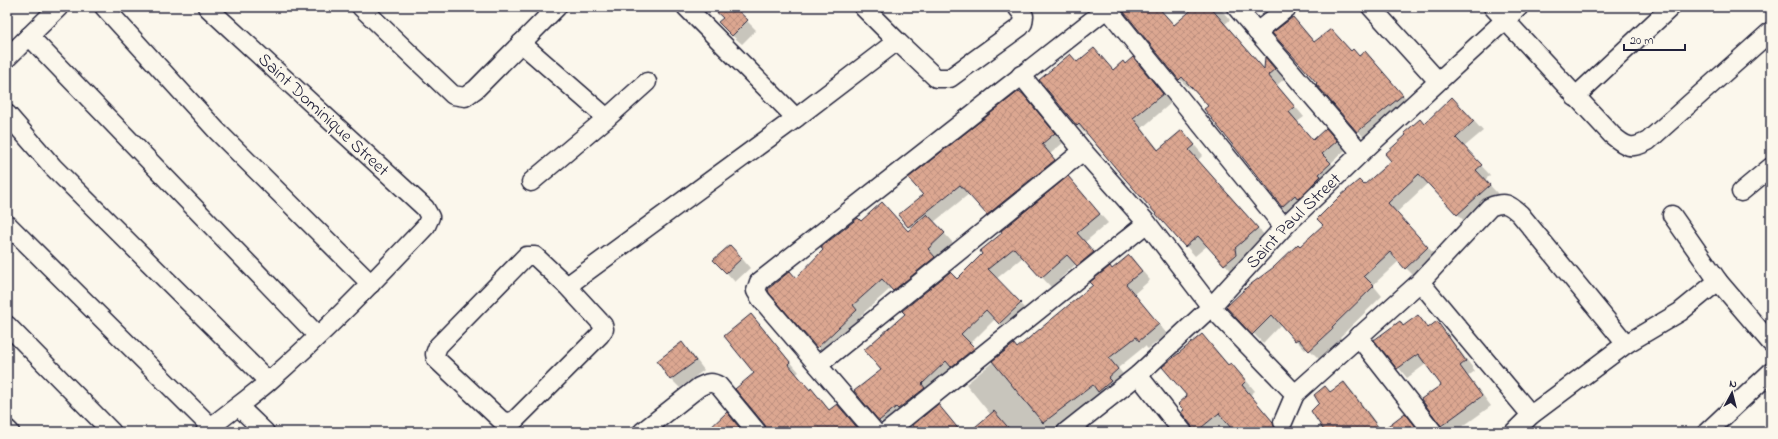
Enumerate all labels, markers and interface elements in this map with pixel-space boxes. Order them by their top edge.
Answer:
scale bar [1624,26,1685,52]
text: 20 m [1630,32,1653,50]
street label: Saint Dominique Street [251,47,394,183]
street label: Saint Paul Street [1241,168,1348,276]
north arrow [1712,373,1752,413]
text: N [1728,376,1738,392]

